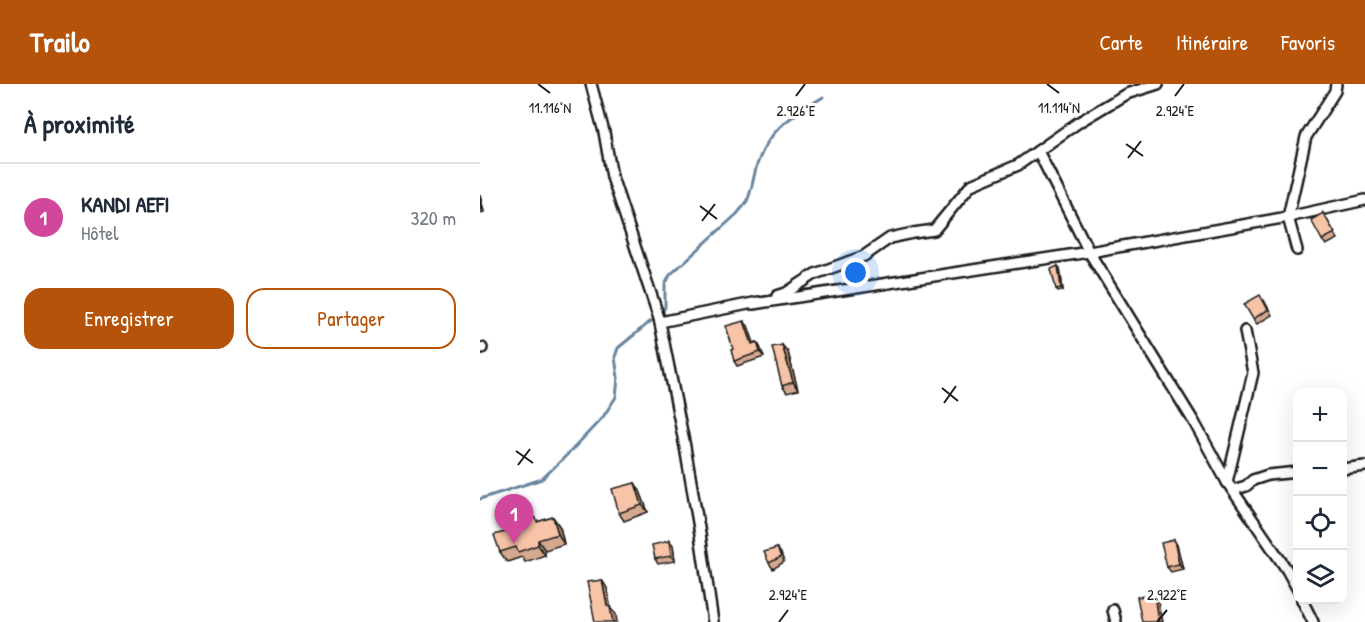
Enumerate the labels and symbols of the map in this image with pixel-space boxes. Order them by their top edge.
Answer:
text: 11.116°N [529,97,571,118]
text: 11.114°N [1038,97,1080,118]
text: 2.926°E [777,100,816,121]
text: 2.924°E [1156,100,1195,121]
your location [841,258,870,287]
pin: 1 [495,494,534,544]
text: 2.924°E [769,584,808,605]
text: 2.922°E [1147,584,1187,605]

